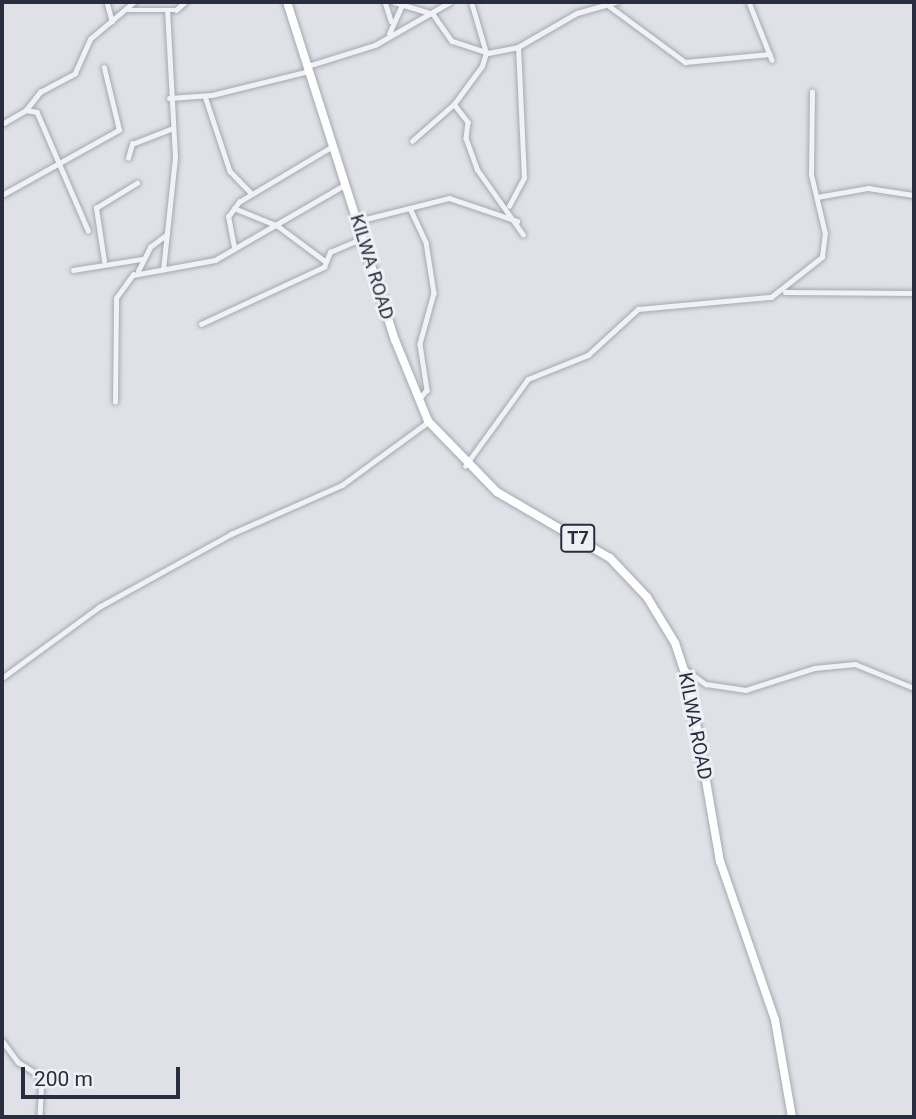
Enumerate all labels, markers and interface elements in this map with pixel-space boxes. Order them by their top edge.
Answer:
street label: KILWA ROAD [345,212,399,322]
road number: T7 [559,524,597,552]
street label: KILWA ROAD [673,670,717,782]
scale bar [24,1052,184,1096]
text: 200 m [34,1067,93,1091]

